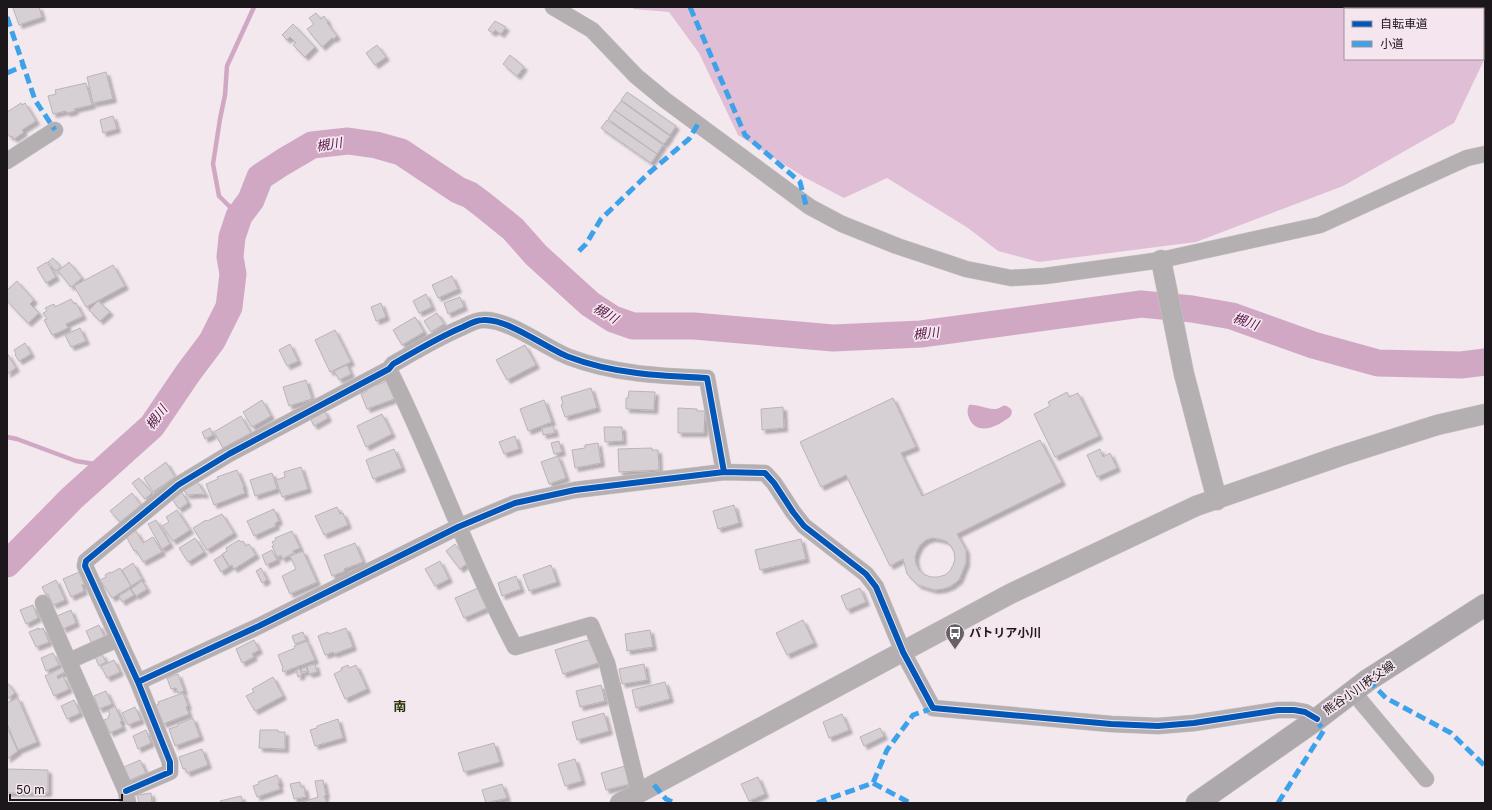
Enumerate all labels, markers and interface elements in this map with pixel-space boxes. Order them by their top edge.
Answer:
legend [1344,8,1484,60]
text: 自転車道 [1380,16,1428,31]
text: 小道 [1380,36,1404,51]
water label: 槻川 [315,134,345,154]
water label: 槻川 [591,300,623,327]
water label: 槻川 [1231,309,1263,333]
water label: 槻川 [912,323,942,342]
water label: 槻川 [142,400,171,432]
bus stop icon: パトリア小川 [944,622,966,650]
place label: パトリア小川 [969,625,1041,640]
street label: 熊谷小川秩父線 [1320,657,1397,718]
district label: 南 [393,698,407,714]
scale bar [10,776,122,802]
text: 50 m [16,782,45,797]

